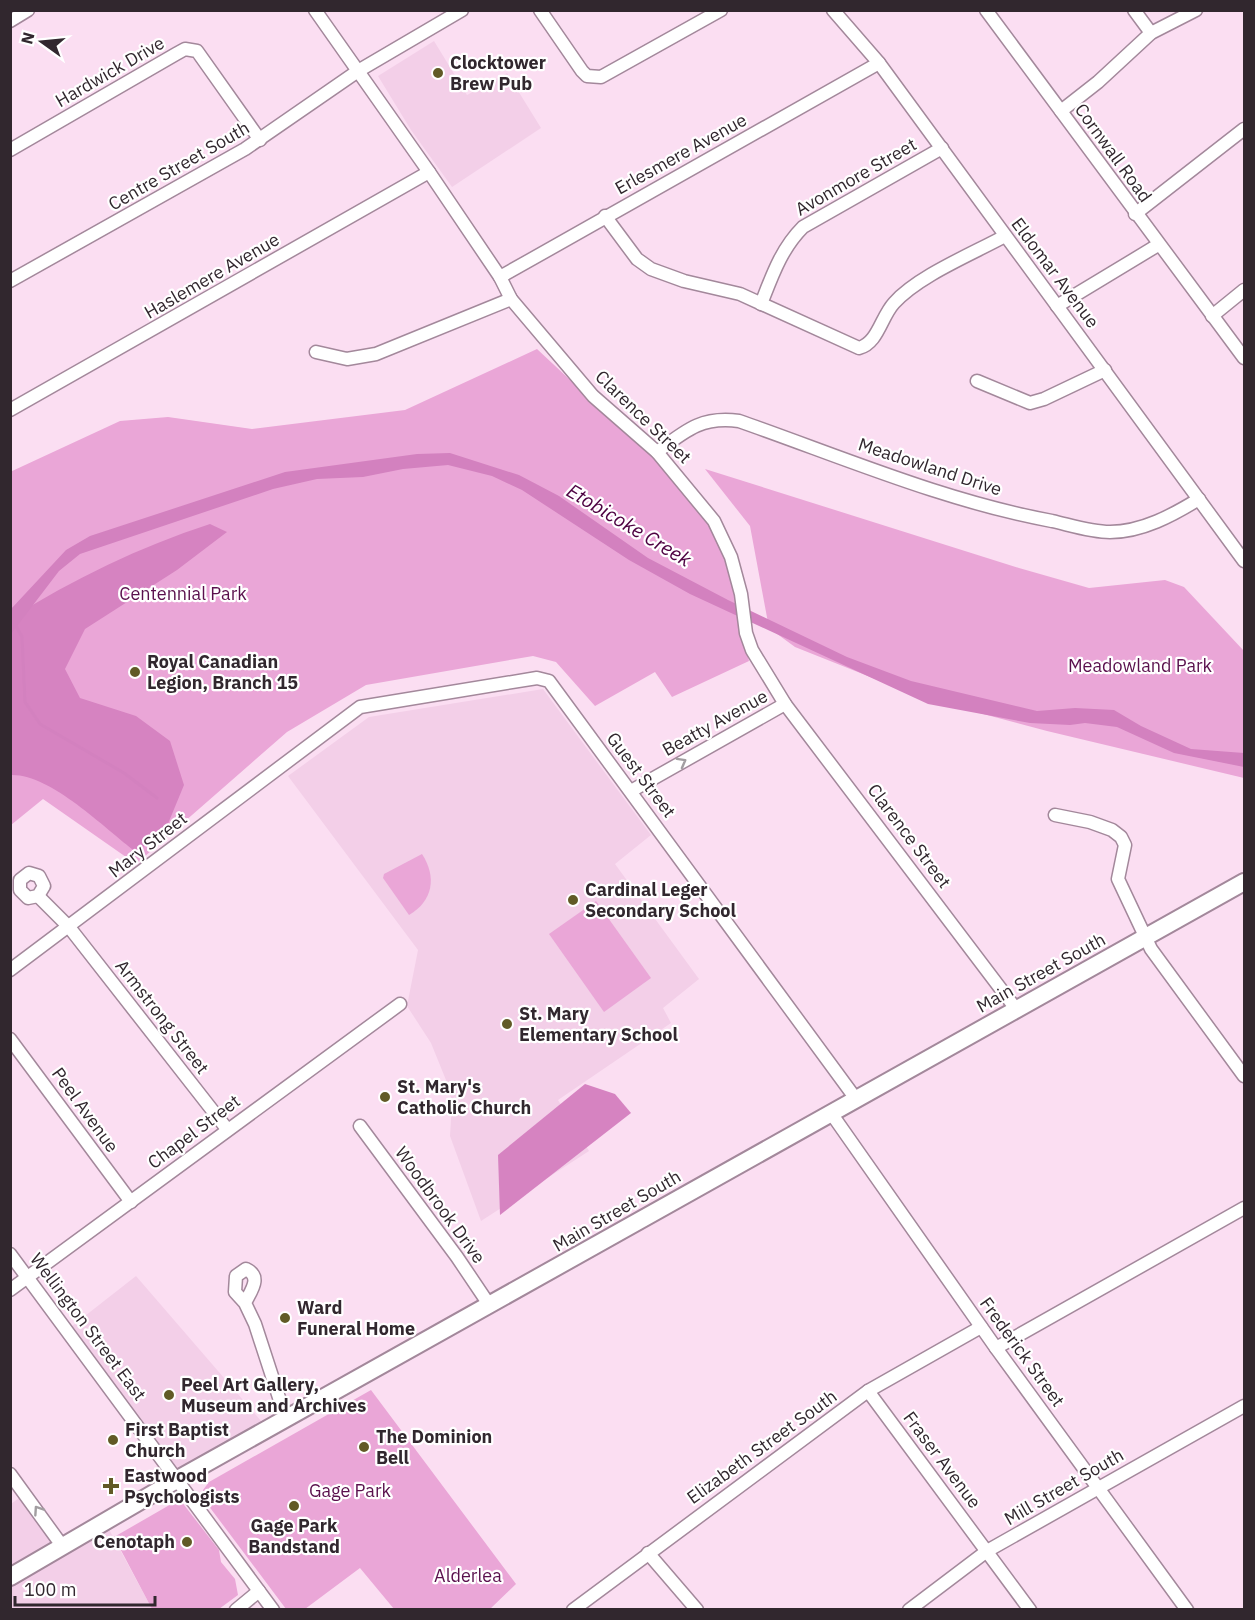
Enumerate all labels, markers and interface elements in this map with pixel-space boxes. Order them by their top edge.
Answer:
north arrow [12,12,72,72]
text: N [16,30,39,46]
street label: Hardwick Drive [51,31,168,112]
place label: Clocktower Brew Pub [450,51,546,95]
marker: Clocktower Brew Pub [431,66,445,80]
street label: Cornwall Road [1070,99,1157,207]
street label: Erlesmere Avenue [611,108,751,199]
street label: Centre Street South [104,116,253,215]
street label: Avonmore Street [791,133,920,221]
street label: Eldomar Avenue [1006,213,1104,332]
street label: Haslemere Avenue [140,227,284,324]
street label: Clarence Street [590,365,696,468]
street label: Meadowland Drive [855,432,1005,501]
water label: Etobicoke Creek [562,477,697,573]
park label: Centennial Park [119,582,247,605]
place label: Royal Canadian Legion, Branch 15 [147,650,298,694]
park label: Meadowland Park [1068,654,1213,677]
marker: Royal Canadian Legion, Branch 15 [128,665,142,679]
street label: Beatty Avenue [658,684,772,761]
street label: Guest Street [602,727,681,822]
one-way arrow [676,758,686,769]
street label: Clarence Street [863,779,956,892]
street label: Mary Street [104,807,192,882]
place label: Cardinal Leger Secondary School [585,878,736,922]
marker: Cardinal Leger Secondary School [566,893,580,907]
street label: Main Street South [972,928,1109,1018]
street label: Armstrong Street [111,955,214,1078]
place label: St. Mary Elementary School [519,1002,678,1046]
marker: St. Mary Elementary School [500,1017,514,1031]
street label: Peel Avenue [47,1063,124,1157]
place label: St. Mary's Catholic Church [397,1075,531,1119]
street label: Chapel Street [143,1089,244,1174]
marker: St. Mary's Catholic Church [378,1090,392,1104]
street label: Woodbrook Drive [390,1142,491,1268]
street label: Main Street South [549,1165,685,1257]
street label: Wellington Street East [25,1248,151,1405]
street label: Frederick Street [975,1292,1070,1411]
place label: Ward Funeral Home [297,1296,415,1340]
marker: Ward Funeral Home [278,1311,292,1325]
place label: Peel Art Gallery, Museum and Archives [181,1373,366,1417]
street label: Elizabeth Street South [682,1384,841,1509]
marker: Peel Art Gallery, Museum and Archives [162,1388,176,1402]
street label: Fraser Avenue [898,1407,986,1513]
place label: First Baptist Church [125,1418,229,1462]
place label: The Dominion Bell [376,1425,492,1469]
marker: First Baptist Church [106,1433,120,1447]
marker: The Dominion Bell [357,1440,371,1454]
street label: Mill Street South [1000,1443,1128,1530]
place label: Eastwood Psychologists [124,1464,240,1508]
marker: Eastwood Psychologists [102,1477,120,1495]
park label: Gage Park [309,1479,392,1502]
marker: Gage Park Bandstand [287,1499,301,1513]
one-way arrow [34,1505,45,1516]
place label: Gage Park Bandstand [248,1514,340,1558]
place label: Cenotaph [94,1530,175,1553]
marker: Cenotaph [180,1535,194,1549]
park label: Alderlea [434,1564,502,1587]
scale bar [15,1569,154,1607]
text: 100 m [24,1578,76,1601]

